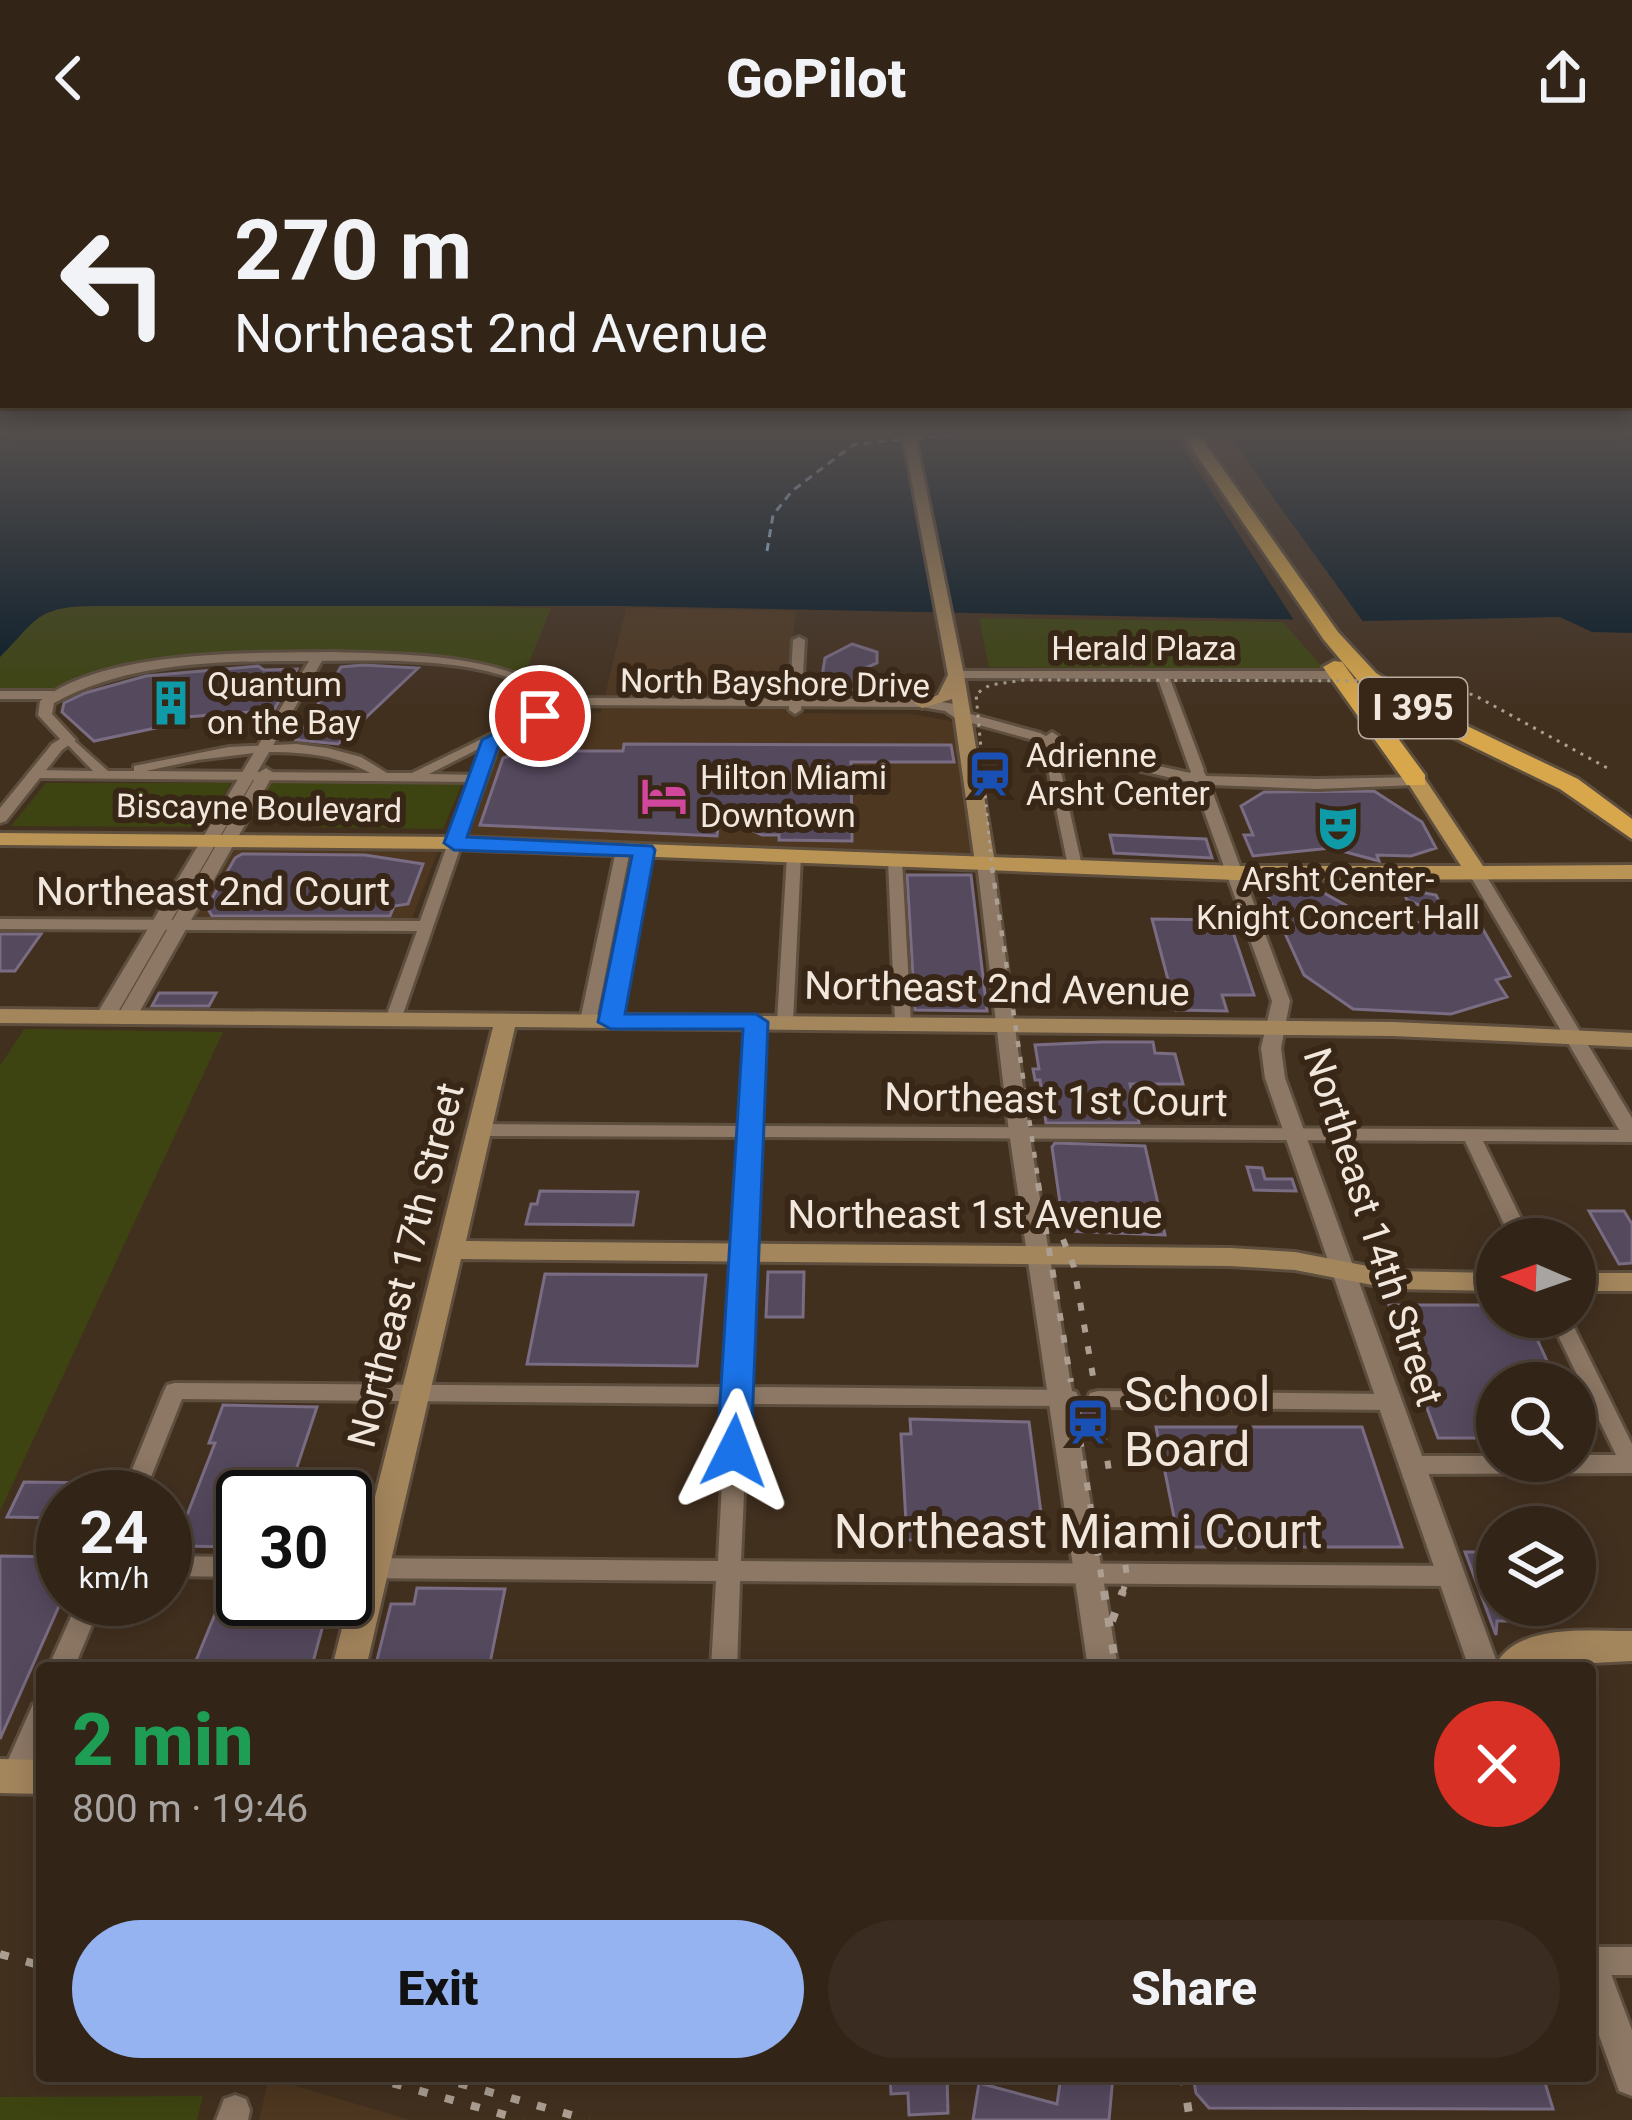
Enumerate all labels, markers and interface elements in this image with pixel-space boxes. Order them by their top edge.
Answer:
icon: back [36,45,102,111]
icon: share [1530,45,1596,111]
text: GoPilot [726,47,906,110]
text: 270 m [234,201,472,300]
icon: left [36,204,192,360]
text: Northeast 2nd Avenue [234,302,768,365]
street label: Herald Plaza [1051,629,1237,668]
street label: North Bayshore Drive [620,661,930,705]
place label: Quantum on the Bay [207,665,361,742]
pin [489,665,591,767]
building icon: Quantum on the Bay [146,678,196,728]
road number: I 395 [1359,678,1467,738]
icon: arrive [507,683,573,749]
place label: Adrienne Arsht Center [1026,736,1210,813]
station icon: Adrienne Arsht Center [965,749,1015,799]
place label: Hilton Miami Downtown [700,758,887,835]
hotel icon: Hilton Miami Downtown [639,771,689,821]
street label: Biscayne Boulevard [116,786,402,830]
theatre icon: Arsht Center- Knight Concert Hall [1313,803,1363,853]
place label: Arsht Center- Knight Concert Hall [1196,860,1480,937]
street label: Northeast 2nd Court [36,869,390,915]
street label: Northeast 2nd Avenue [804,963,1190,1015]
street label: Northeast 14th Street [1293,1042,1453,1412]
street label: Northeast 1st Court [884,1074,1228,1126]
street label: Northeast 17th Street [338,1078,474,1452]
street label: Northeast 1st Avenue [788,1192,1162,1238]
north arrow [1476,1218,1596,1338]
map controls [1476,1218,1596,1626]
button: search [1476,1362,1596,1482]
place label: School Board [1124,1366,1270,1478]
position arrow [671,1388,797,1514]
station icon: School Board [1063,1397,1113,1447]
speed limit sign: 30 [216,1470,372,1626]
text: 24 [80,1497,148,1568]
street label: Northeast Miami Court [834,1503,1322,1560]
button: layers [1476,1506,1596,1626]
text: km/h [79,1560,149,1595]
text: 2 min [72,1698,254,1783]
button: close [1434,1701,1560,1827]
text: 800 m · 19:46 [72,1786,308,1832]
button: Exit [72,1920,804,2058]
button: Share [828,1920,1560,2058]

